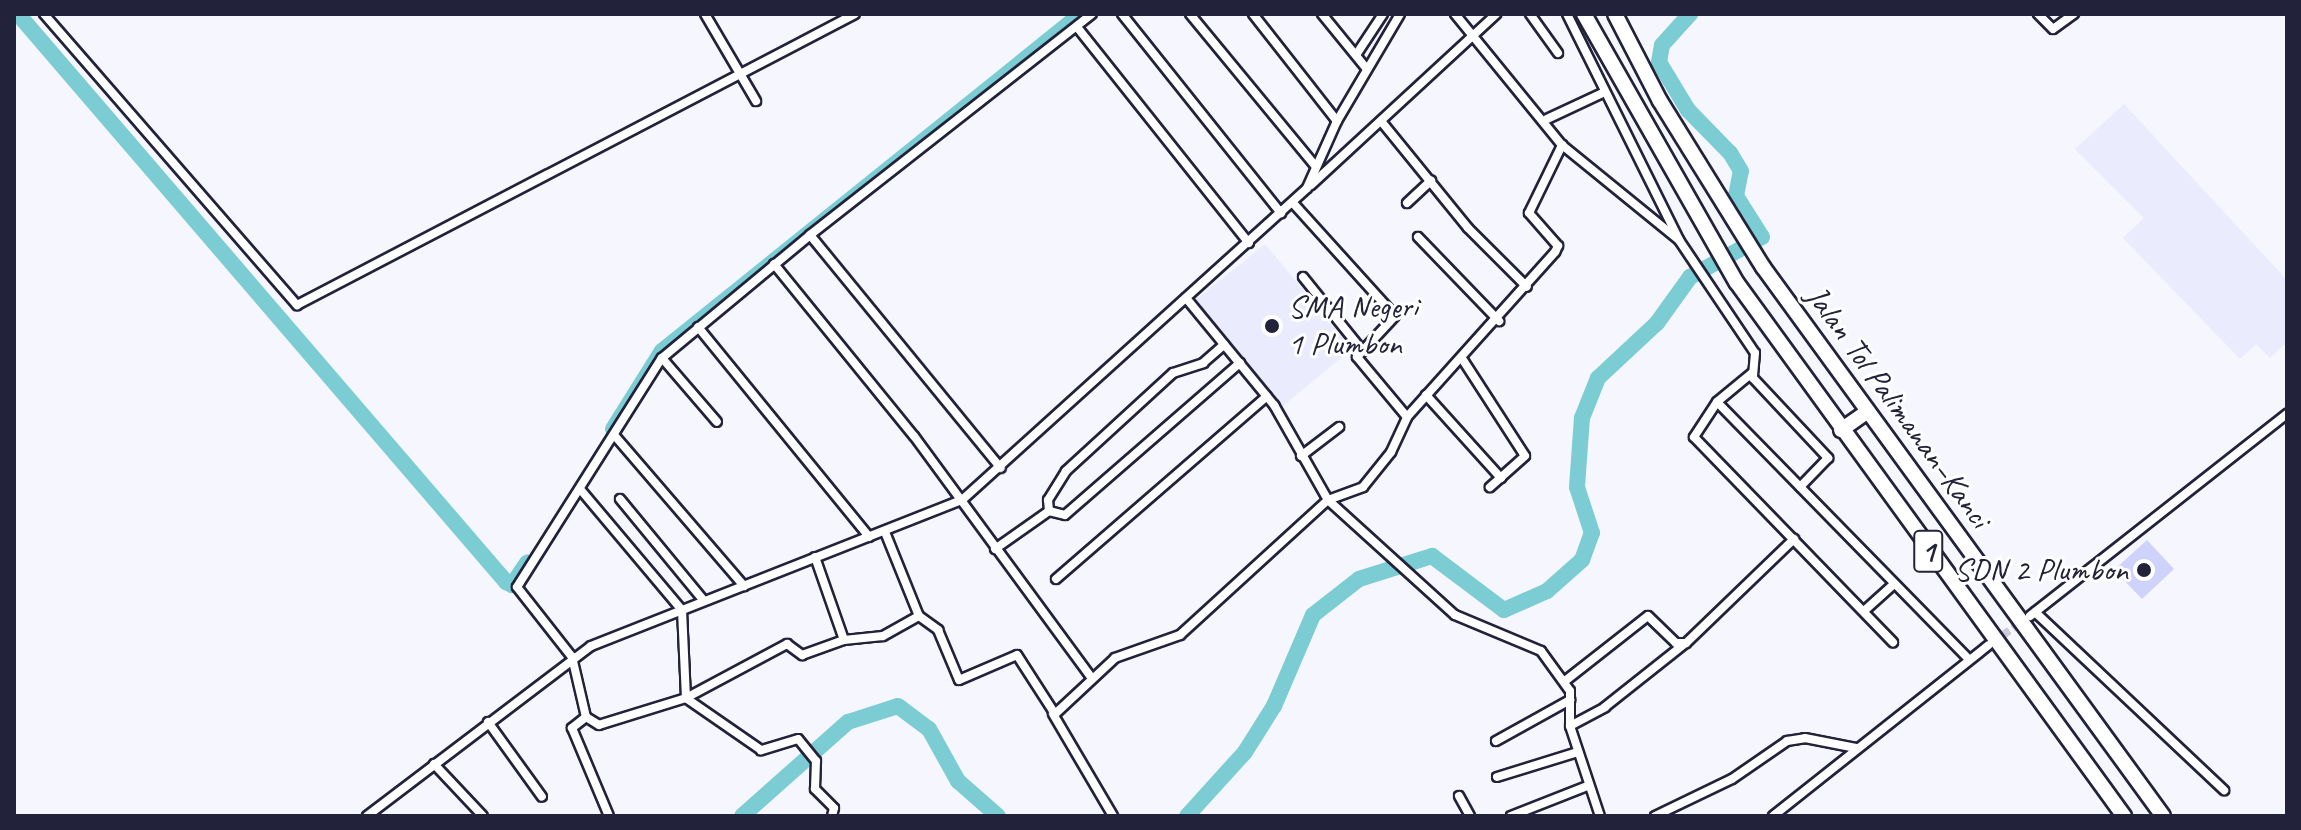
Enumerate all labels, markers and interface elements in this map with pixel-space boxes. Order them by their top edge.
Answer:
street label: Jalan Tol Palimanan–Kanci [1798,279,1998,535]
place label: SMA Negeri 1 Plumbon [1288,289,1419,364]
marker: SMA Negeri 1 Plumbon [1263,317,1281,335]
road number: 1 [1912,525,1944,577]
place label: SDN 2 Plumbon [1954,551,2128,589]
marker: SDN 2 Plumbon [2135,561,2153,579]

